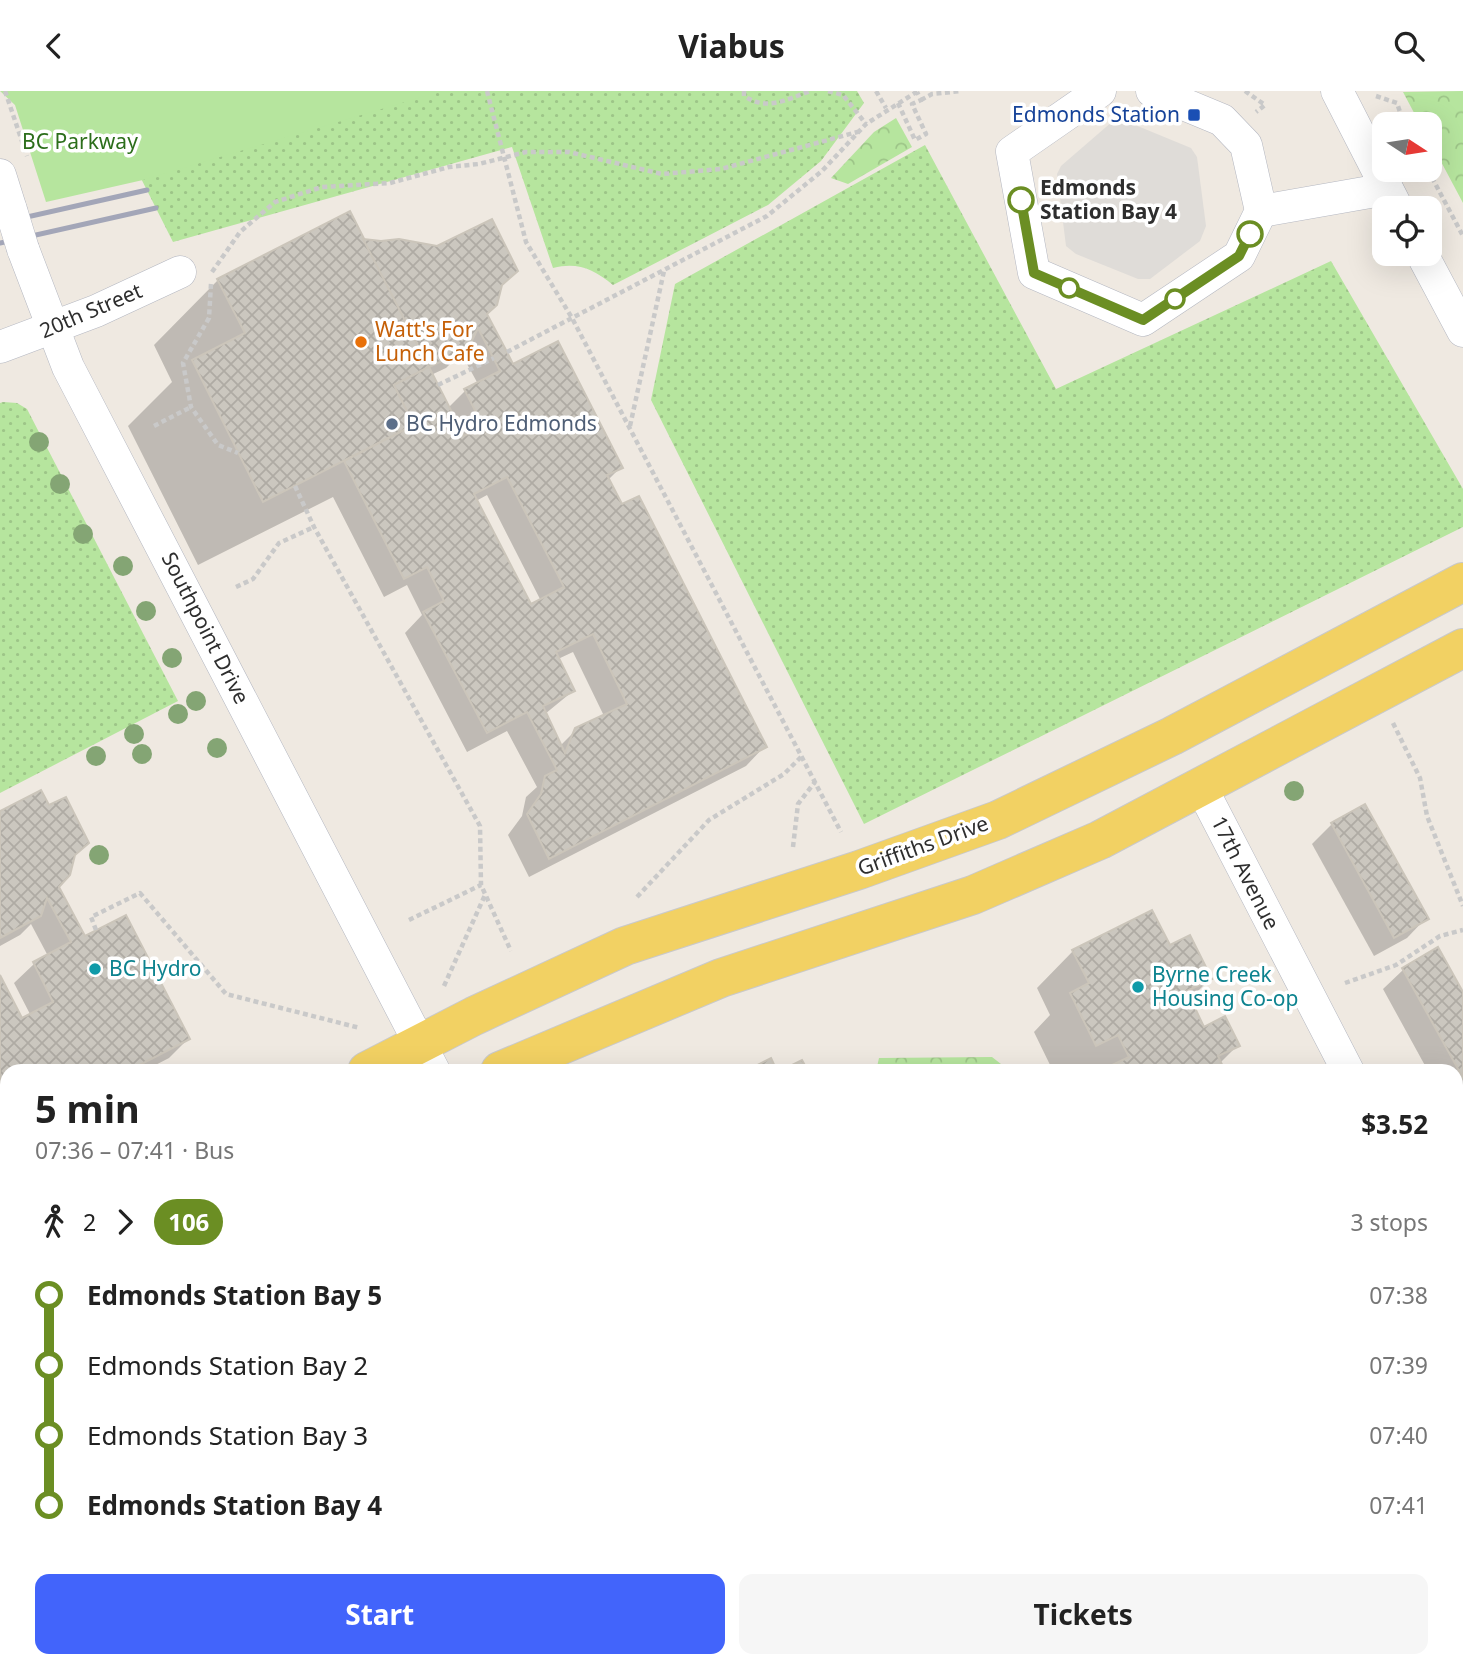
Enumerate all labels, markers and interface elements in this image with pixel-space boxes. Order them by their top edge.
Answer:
text: Viabus [678,24,785,67]
icon: back [35,27,73,65]
icon: search [1390,27,1428,65]
place label: Edmonds Station [1012,100,1180,128]
marker: Edmonds Station [1186,107,1202,123]
north arrow [1372,112,1442,182]
map controls [1372,112,1442,266]
park label: BC Parkway [22,127,138,155]
place label: Edmonds Station Bay 4 [1040,173,1177,225]
marker: Edmonds Station Bay 4 [1008,187,1034,213]
button: locate [1372,196,1442,266]
unlabelled marker [1237,221,1263,247]
street label: 20th Street [35,276,146,344]
unlabelled marker [1059,278,1079,298]
unlabelled marker [1165,289,1185,309]
place label: Watt's For Lunch Cafe [375,315,485,367]
marker: Watt's For Lunch Cafe [353,334,369,350]
place label: BC Hydro Edmonds [406,409,597,437]
marker: BC Hydro Edmonds [384,416,400,432]
street label: Southpoint Drive [156,547,256,708]
street label: Griffiths Drive [853,808,992,882]
street label: 17th Avenue [1205,811,1286,934]
place label: BC Hydro [109,954,202,982]
place label: Byrne Creek Housing Co-op [1152,960,1298,1012]
marker: BC Hydro [87,961,103,977]
marker: Byrne Creek Housing Co-op [1130,979,1146,995]
text: 5 min [35,1082,140,1134]
text: $3.52 [1361,1106,1428,1142]
text: 07:36 – 07:41 · Bus [35,1134,234,1166]
icon: walk [35,1203,73,1241]
icon: forward [106,1203,144,1241]
text: 106 [168,1205,209,1238]
text: 2 [83,1206,96,1238]
text: 3 stops [1350,1206,1428,1238]
text: Edmonds Station Bay 5 [87,1277,382,1313]
text: 07:38 [1369,1279,1428,1311]
text: Edmonds Station Bay 2 [87,1347,368,1383]
text: 07:39 [1369,1349,1428,1381]
text: Edmonds Station Bay 3 [87,1417,368,1453]
text: 07:40 [1369,1419,1428,1451]
text: Edmonds Station Bay 4 [87,1487,382,1523]
text: 07:41 [1369,1489,1428,1521]
button: Start [35,1574,725,1654]
button: Tickets [739,1574,1428,1654]

